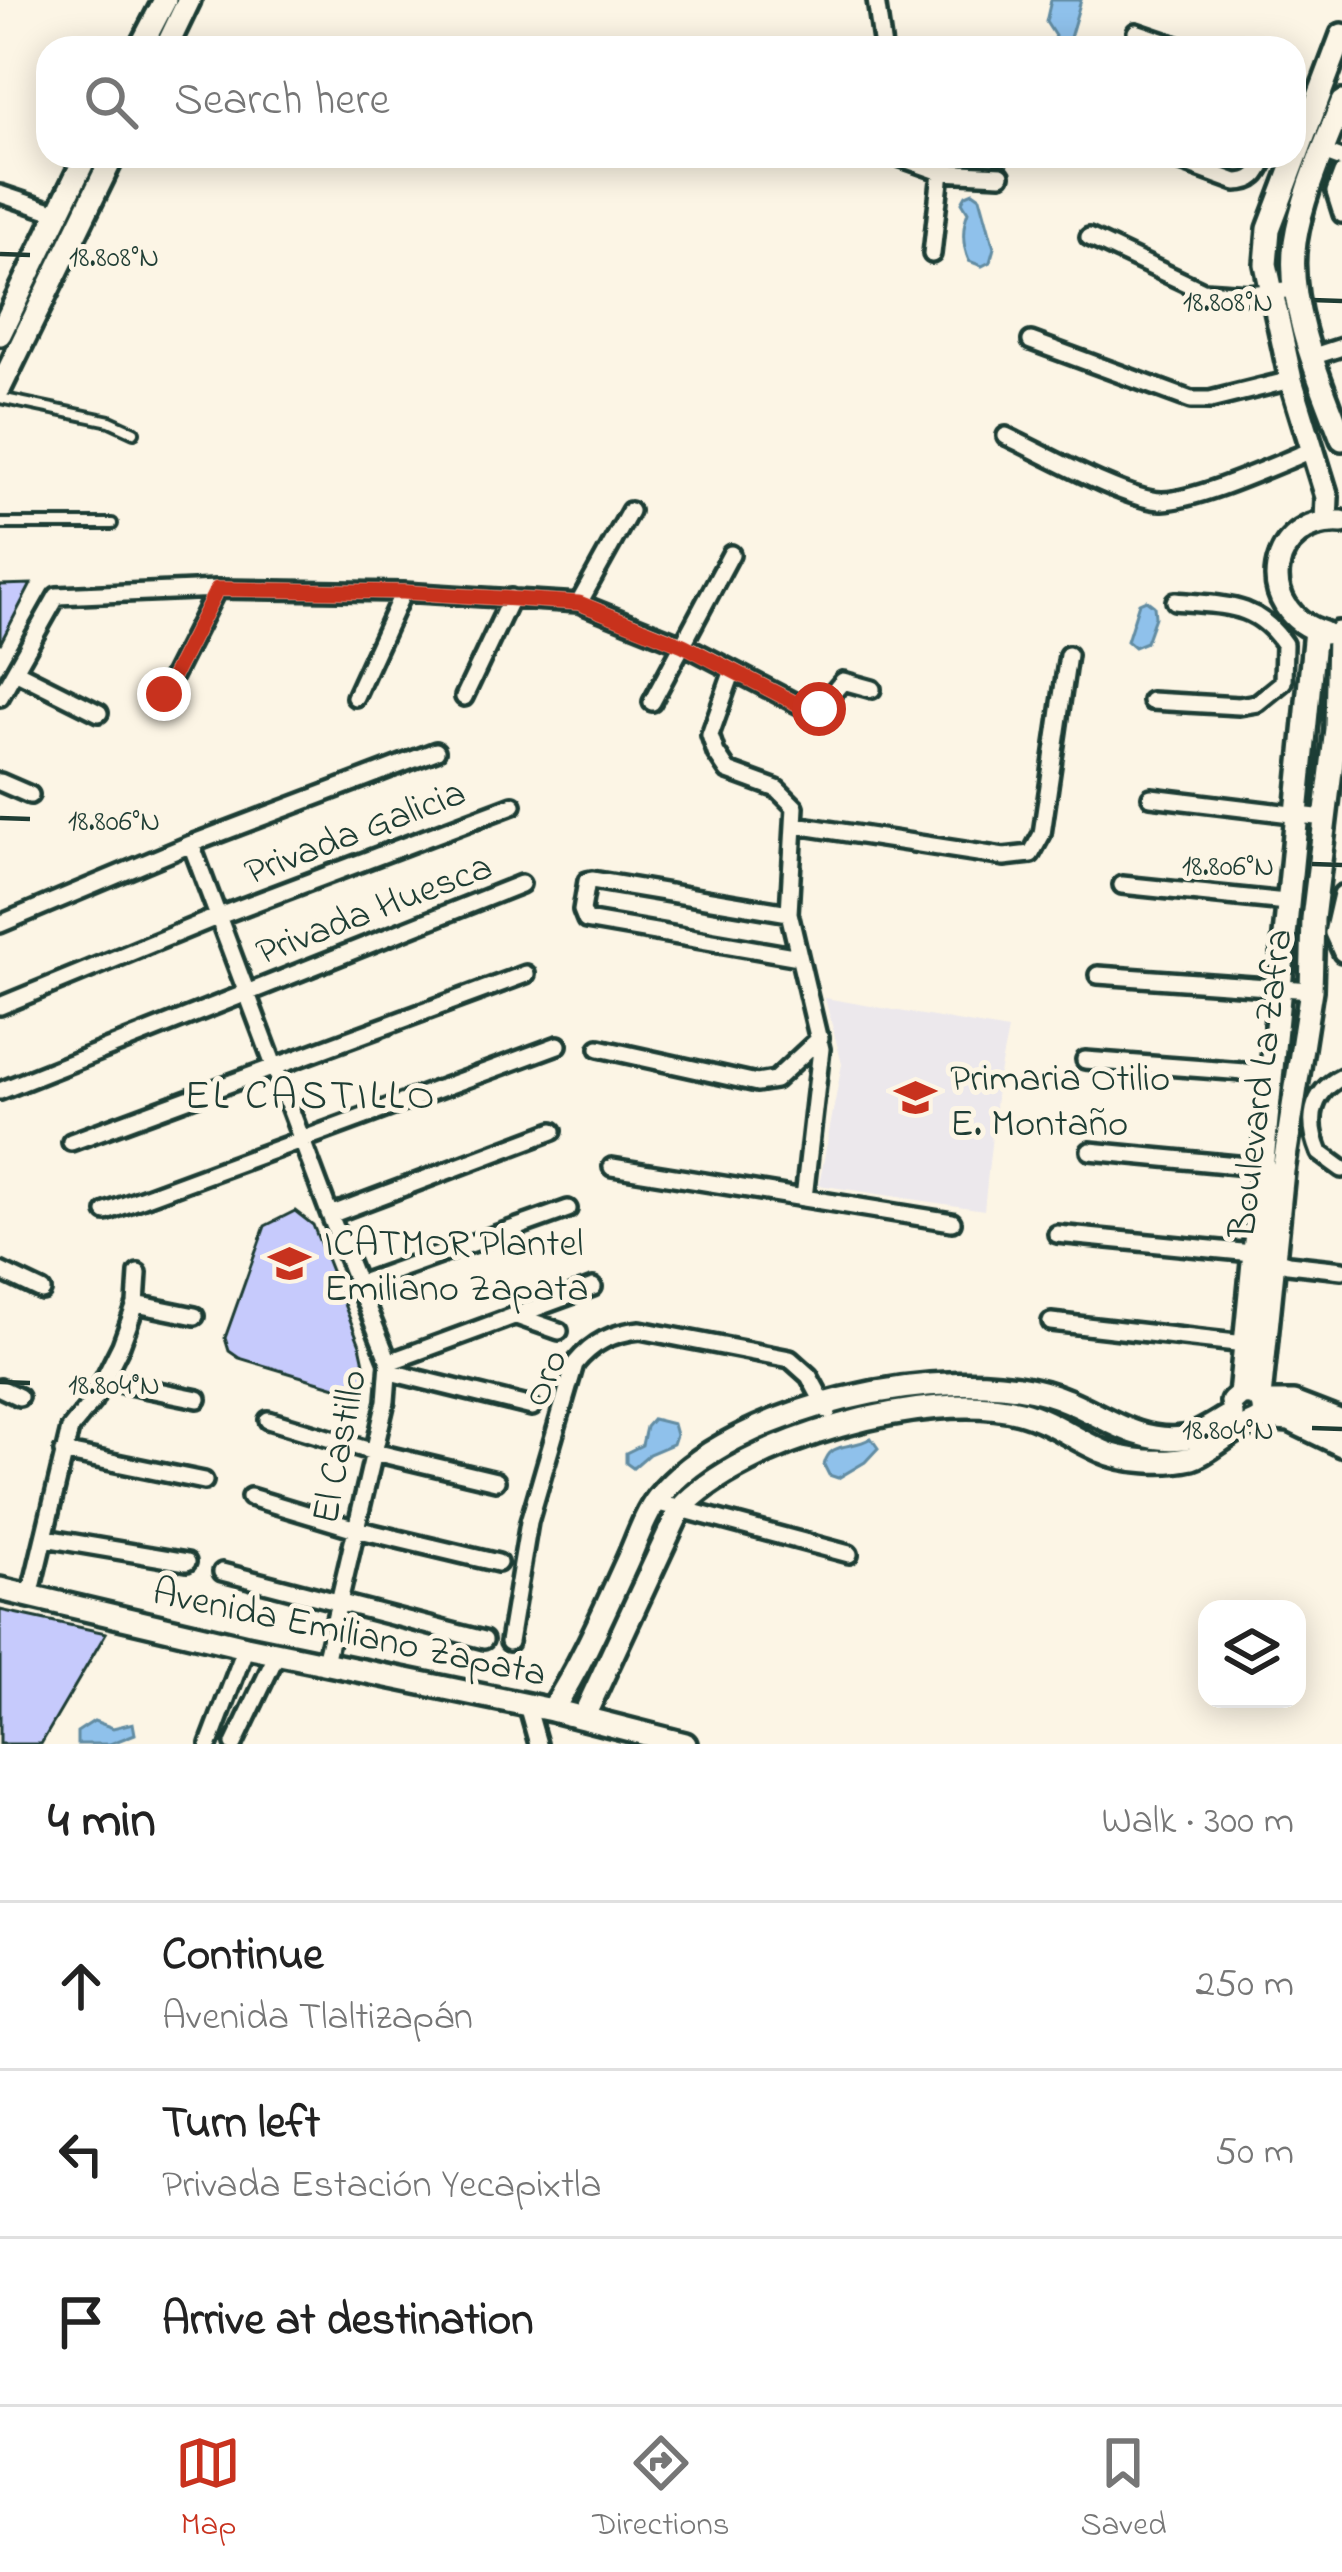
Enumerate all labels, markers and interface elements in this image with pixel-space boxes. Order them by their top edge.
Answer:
search box [36,36,1306,168]
icon: search [78,69,144,135]
text: Search here [174,69,390,135]
text: 18.808°N [69,237,159,281]
text: 18.808°N [1183,282,1273,326]
route end [137,667,191,721]
route start [792,682,846,736]
street label: Privada Galicia [237,766,474,903]
text: 18.806°N [68,801,160,845]
street label: Privada Huesca [248,840,501,982]
text: 18.806°N [1182,846,1274,890]
street label: Boulevard La Zafra [1215,926,1310,1242]
place label: Primaria Otilio E. Montaño [950,1052,1170,1154]
district label: EL CASTILLO [185,1067,438,1128]
school or university icon: Primaria Otilio E. Montaño [893,1075,939,1121]
place label: ICATMOR Plantel Emiliano Zapata [324,1217,588,1319]
school or university icon: ICATMOR Plantel Emiliano Zapata [267,1240,313,1286]
street label: Oro [510,1341,585,1417]
text: 18.804°N [68,1365,160,1409]
street label: El Castillo [299,1365,384,1529]
text: 18.804°N [1182,1410,1274,1454]
street label: Avenida Emiliano Zapata [147,1565,551,1704]
map controls [1198,1600,1306,1708]
button: layers [1198,1600,1306,1708]
text: 4 min [48,1785,156,1860]
text: Walk · 300 m [1101,1794,1294,1851]
text: Continue [162,1924,323,1990]
icon: ahead [48,1953,114,2019]
text: 250 m [1195,1957,1294,2014]
text: Avenida Tlaltizapán [162,1990,473,2047]
text: Turn left [162,2092,320,2158]
icon: left [48,2121,114,2187]
text: 50 m [1215,2125,1294,2182]
text: Privada Estación Yecapixtla [162,2158,602,2215]
icon: arrive [48,2289,114,2355]
text: Arrive at destination [162,2289,533,2355]
tab: Map [175,2430,241,2550]
tab: Directions [592,2430,730,2550]
tab: Saved [1080,2430,1167,2550]

